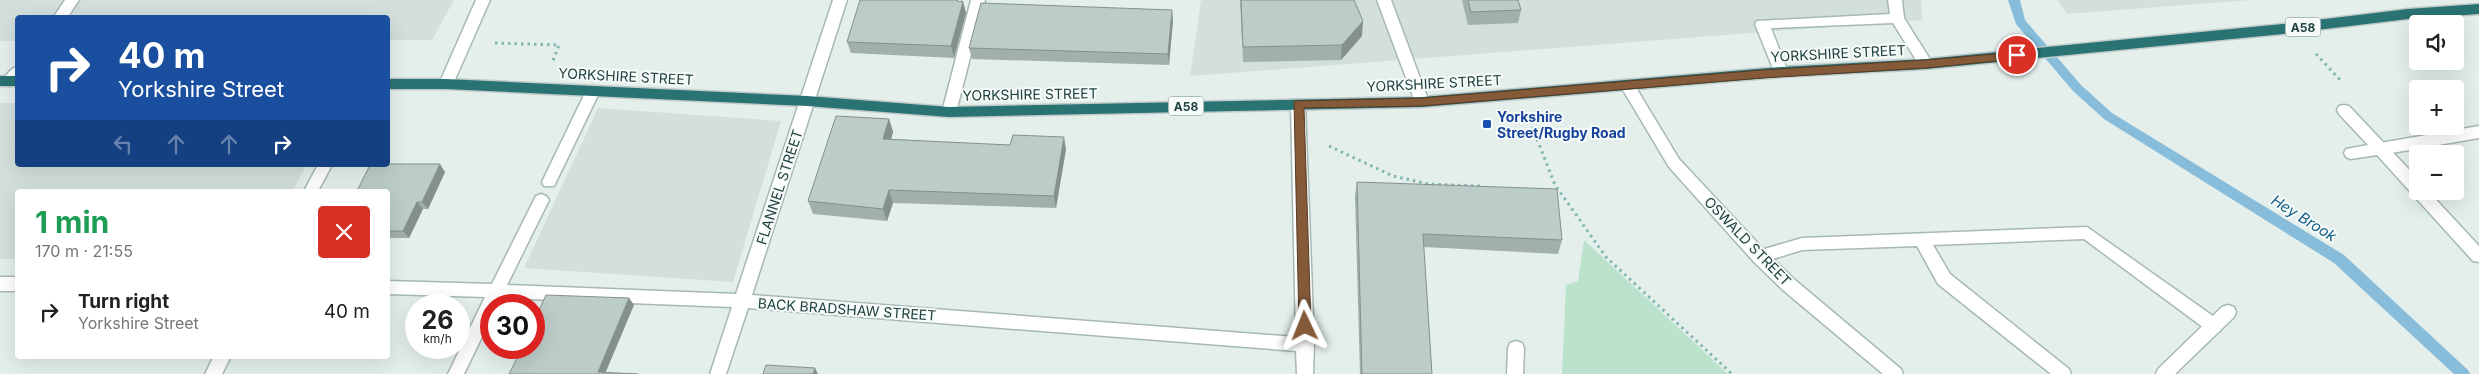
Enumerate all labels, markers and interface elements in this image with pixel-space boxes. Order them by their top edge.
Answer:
map controls [2409,15,2464,200]
button: sound [2409,15,2464,70]
road number: A58 [2286,18,2320,36]
text: 40 m [118,34,206,76]
pin [1996,34,2038,76]
icon: right [35,35,100,100]
street label: YORKSHIRE STREET [1770,41,1906,65]
icon: arrive [2003,41,2031,69]
street label: YORKSHIRE STREET [558,64,694,88]
street label: YORKSHIRE STREET [1366,71,1502,95]
text: Yorkshire Street [118,76,284,102]
button: + [2409,80,2464,135]
street label: YORKSHIRE STREET [962,84,1098,104]
road number: A58 [1168,96,1204,115]
place label: Yorkshire Street/Rugby Road [1497,108,1626,141]
marker: Yorkshire Street/Rugby Road [1481,118,1493,130]
street label: FLANNEL STREET [752,127,806,247]
icon: left [109,130,137,158]
icon: ahead [162,130,190,158]
icon: ahead [215,130,243,158]
icon: right [268,130,296,158]
button: − [2409,145,2464,200]
water label: Hey Brook [2268,190,2341,246]
street label: OSWALD STREET [1701,193,1795,289]
text: 1 min [35,204,109,240]
button: close [318,206,370,258]
text: 170 m · 21:55 [35,241,133,261]
text: Turn right [78,290,169,313]
speed limit sign: 30 [480,294,545,359]
street label: BACK BRADSHAW STREET [757,294,937,324]
icon: right [35,298,63,326]
position arrow [1278,299,1330,351]
text: 40 m [324,300,370,323]
text: 26 [422,305,453,335]
text: Yorkshire Street [78,313,199,333]
text: km/h [423,331,452,346]

